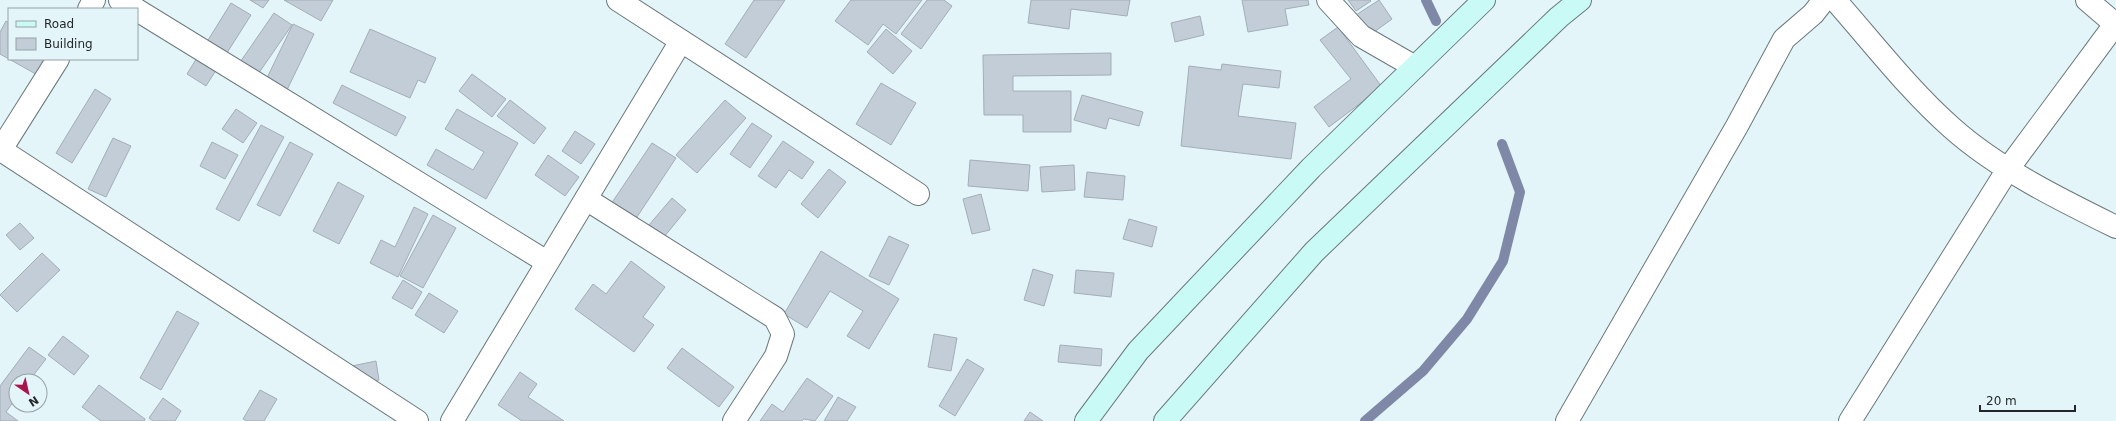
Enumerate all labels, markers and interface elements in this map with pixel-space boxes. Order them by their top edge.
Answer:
legend [8,8,138,60]
text: Road [44,17,74,31]
text: Building [44,37,93,51]
north arrow [8,373,48,413]
scale bar [1980,387,2075,413]
text: N [26,393,41,409]
text: 20 m [1986,394,2017,408]

